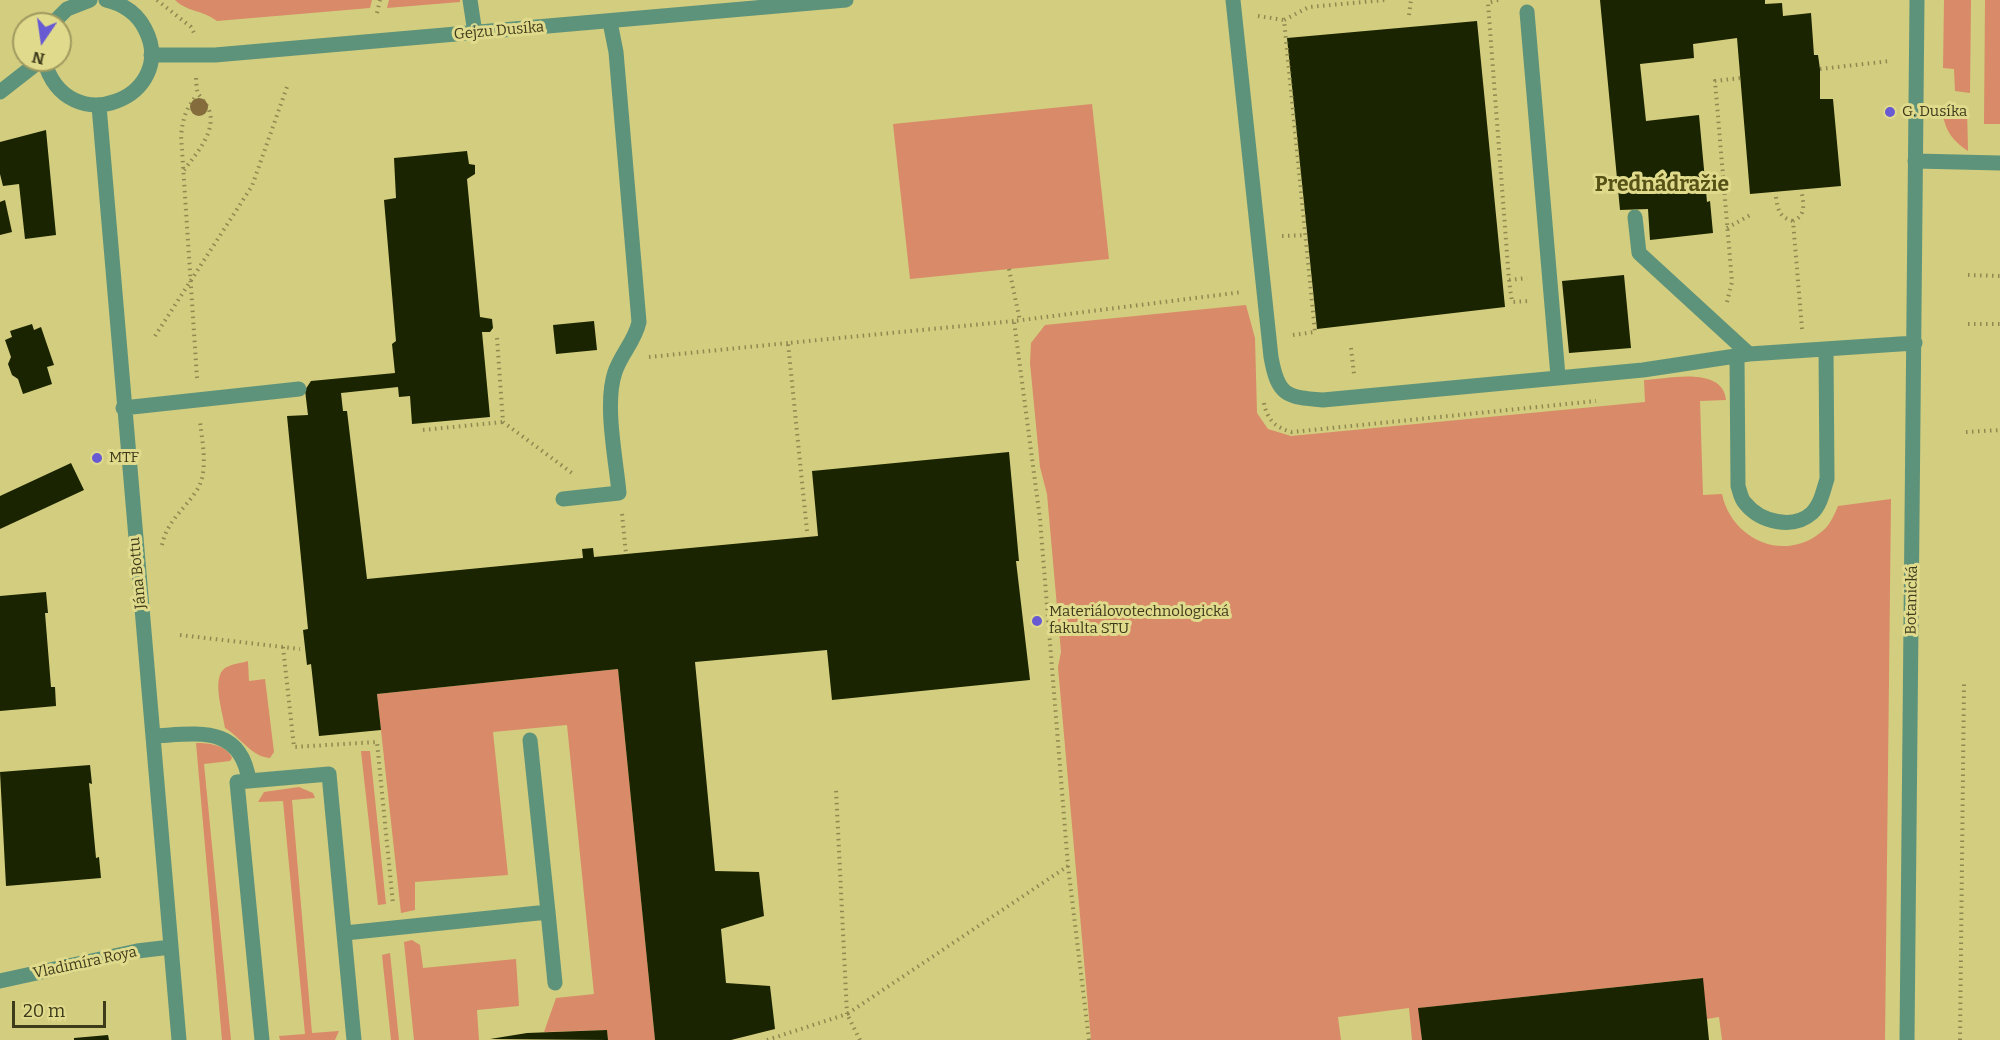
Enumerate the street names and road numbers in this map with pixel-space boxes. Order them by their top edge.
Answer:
street label: Gejzu Dusíka [453,18,545,44]
street label: Jána Bottu [126,536,150,610]
street label: Botanická [1902,565,1922,635]
street label: Vladimíra Roya [31,943,139,983]

